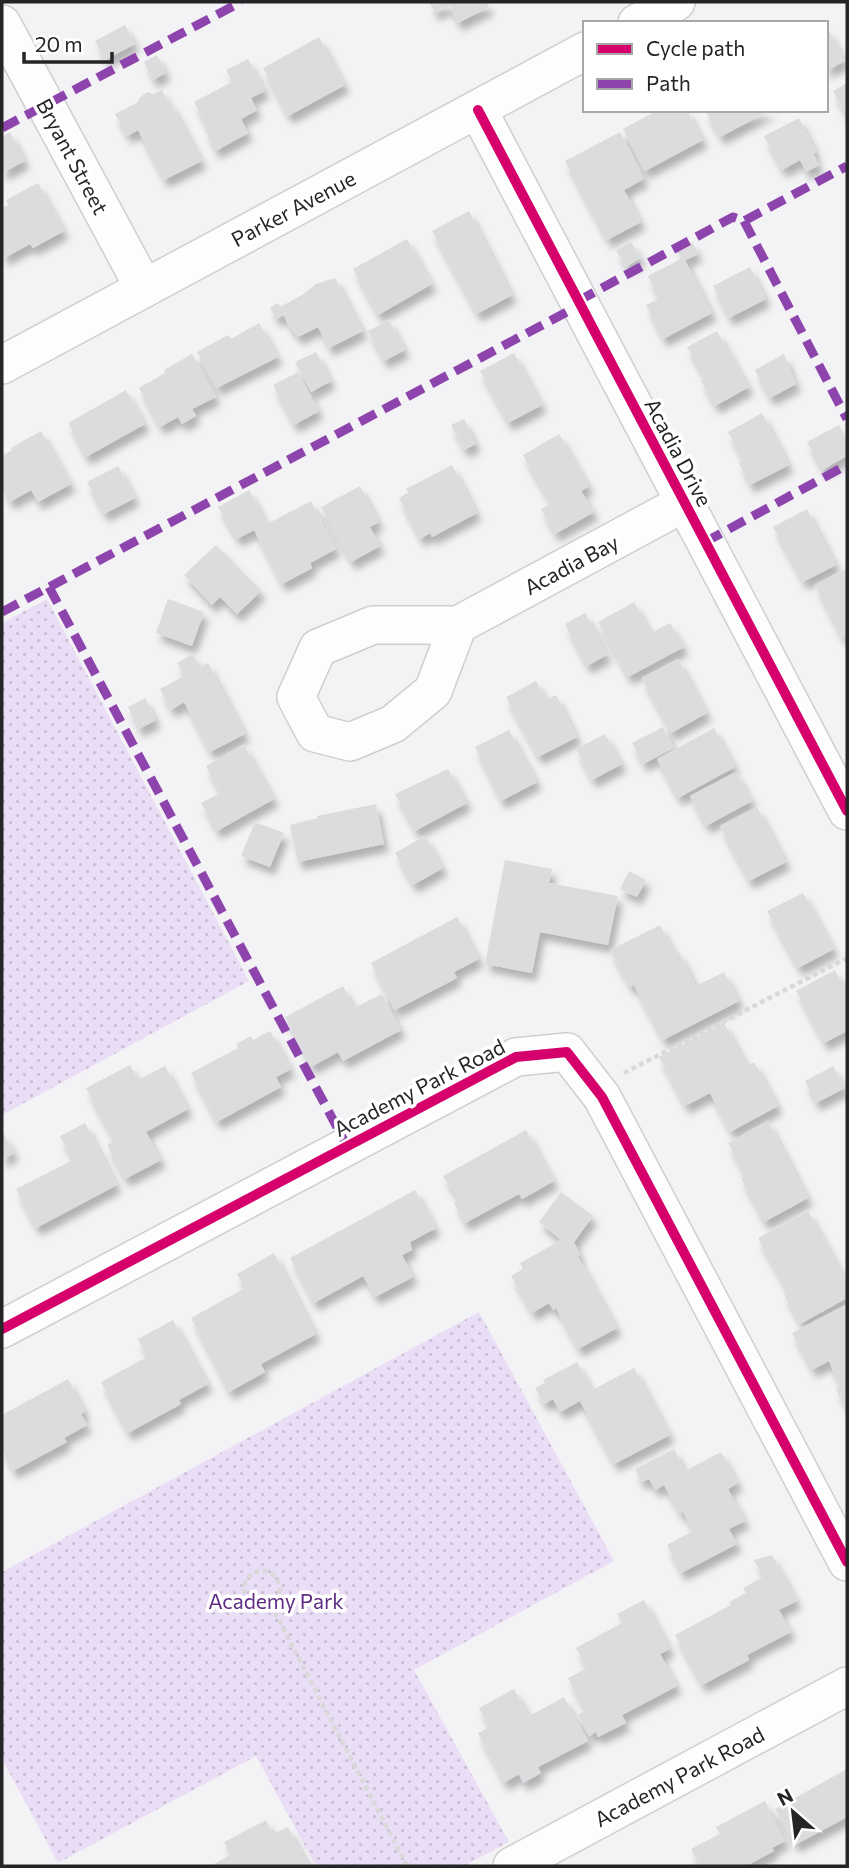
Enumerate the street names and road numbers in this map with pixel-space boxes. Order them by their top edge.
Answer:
street label: Bryant Street [32,94,114,218]
street label: Parker Avenue [227,165,359,251]
street label: Acadia Drive [640,394,718,510]
street label: Acadia Bay [520,529,622,599]
street label: Academy Park Road [329,1033,509,1141]
street label: Academy Park Road [590,1721,768,1831]

